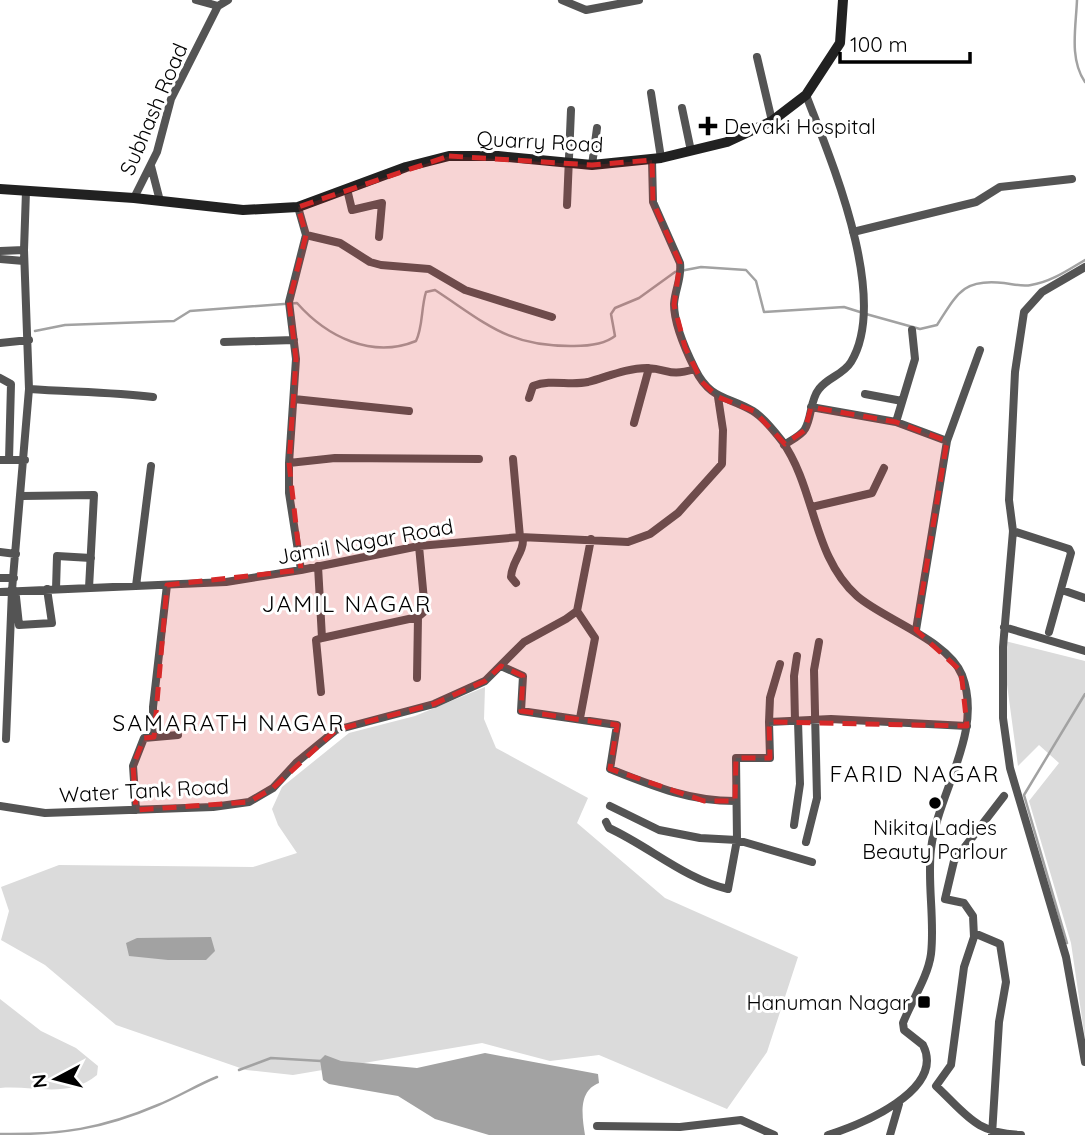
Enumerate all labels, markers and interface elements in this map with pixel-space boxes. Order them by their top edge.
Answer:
scale bar [840,21,970,65]
text: 100 m [850,31,908,57]
street label: Subhash Road [114,39,192,179]
place label: Devaki Hospital [724,113,876,139]
marker: Devaki Hospital [698,116,718,136]
street label: Quarry Road [476,125,604,157]
street label: Jamil Nagar Road [275,513,455,569]
district label: JAMIL NAGAR [262,589,432,618]
district label: SAMARATH NAGAR [112,708,346,737]
district label: FARID NAGAR [830,759,1000,788]
street label: Water Tank Road [58,773,230,807]
marker: Nikita Ladies Beauty Parlour [927,795,943,811]
place label: Nikita Ladies Beauty Parlour [862,814,1008,864]
place label: Hanuman Nagar [746,989,910,1015]
marker: Hanuman Nagar [916,994,932,1010]
north arrow [21,1044,91,1114]
text: N [26,1073,52,1089]

